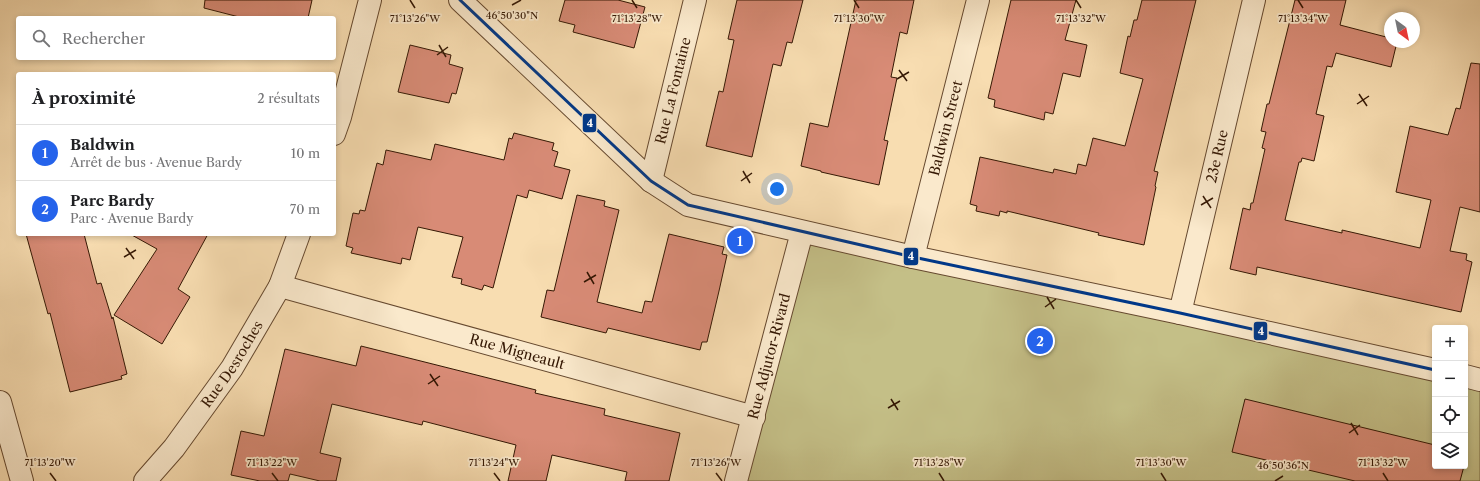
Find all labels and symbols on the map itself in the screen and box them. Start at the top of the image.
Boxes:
text: 46°50'30"N [486,9,538,22]
text: 71°13'26"W [390,12,441,25]
text: 71°13'28"W [612,12,663,25]
text: 71°13'30"W [834,12,885,25]
text: 71°13'32"W [1056,12,1107,25]
text: 71°13'34"W [1278,12,1329,25]
north arrow [1384,12,1420,48]
street label: Rue La Fontaine [651,35,695,146]
street label: Baldwin Street [925,78,966,178]
line badge: 4 [582,113,597,133]
text: 4 [587,116,594,130]
street label: 23e Rue [1202,128,1232,185]
your location [767,179,787,199]
pin: 1 [727,226,753,256]
line badge: 4 [903,247,919,266]
text: 4 [908,249,915,263]
street label: Rue Adjutor-Rivard [744,291,794,421]
street label: Rue Desroches [197,317,267,411]
line badge: 4 [1253,321,1268,341]
text: 4 [1258,324,1265,338]
pin: 2 [1027,326,1053,356]
street label: Rue Migneault [467,330,567,373]
text: 71°13'20"W [25,456,77,469]
text: 71°13'22"W [247,456,298,469]
text: 71°13'24"W [469,456,520,469]
text: 71°13'26"W [691,456,742,469]
text: 71°13'28"W [914,456,965,469]
text: 71°13'30"W [1136,456,1187,469]
text: 71°13'32"W [1358,456,1409,469]
text: 46°50'36"N [1257,459,1309,472]

